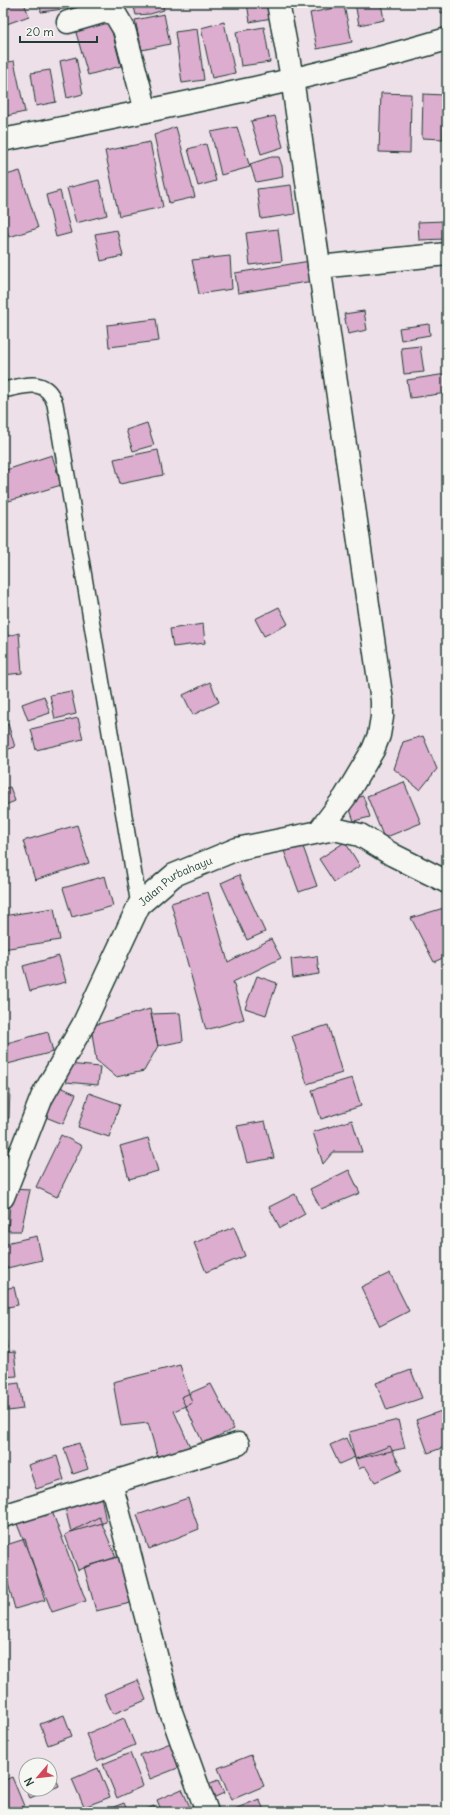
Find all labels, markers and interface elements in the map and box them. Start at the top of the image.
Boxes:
scale bar [20,18,97,44]
text: 20 m [26,24,54,39]
street label: Jalan Purbahayu [136,853,215,909]
north arrow [18,1757,58,1797]
text: N [21,1775,37,1788]

